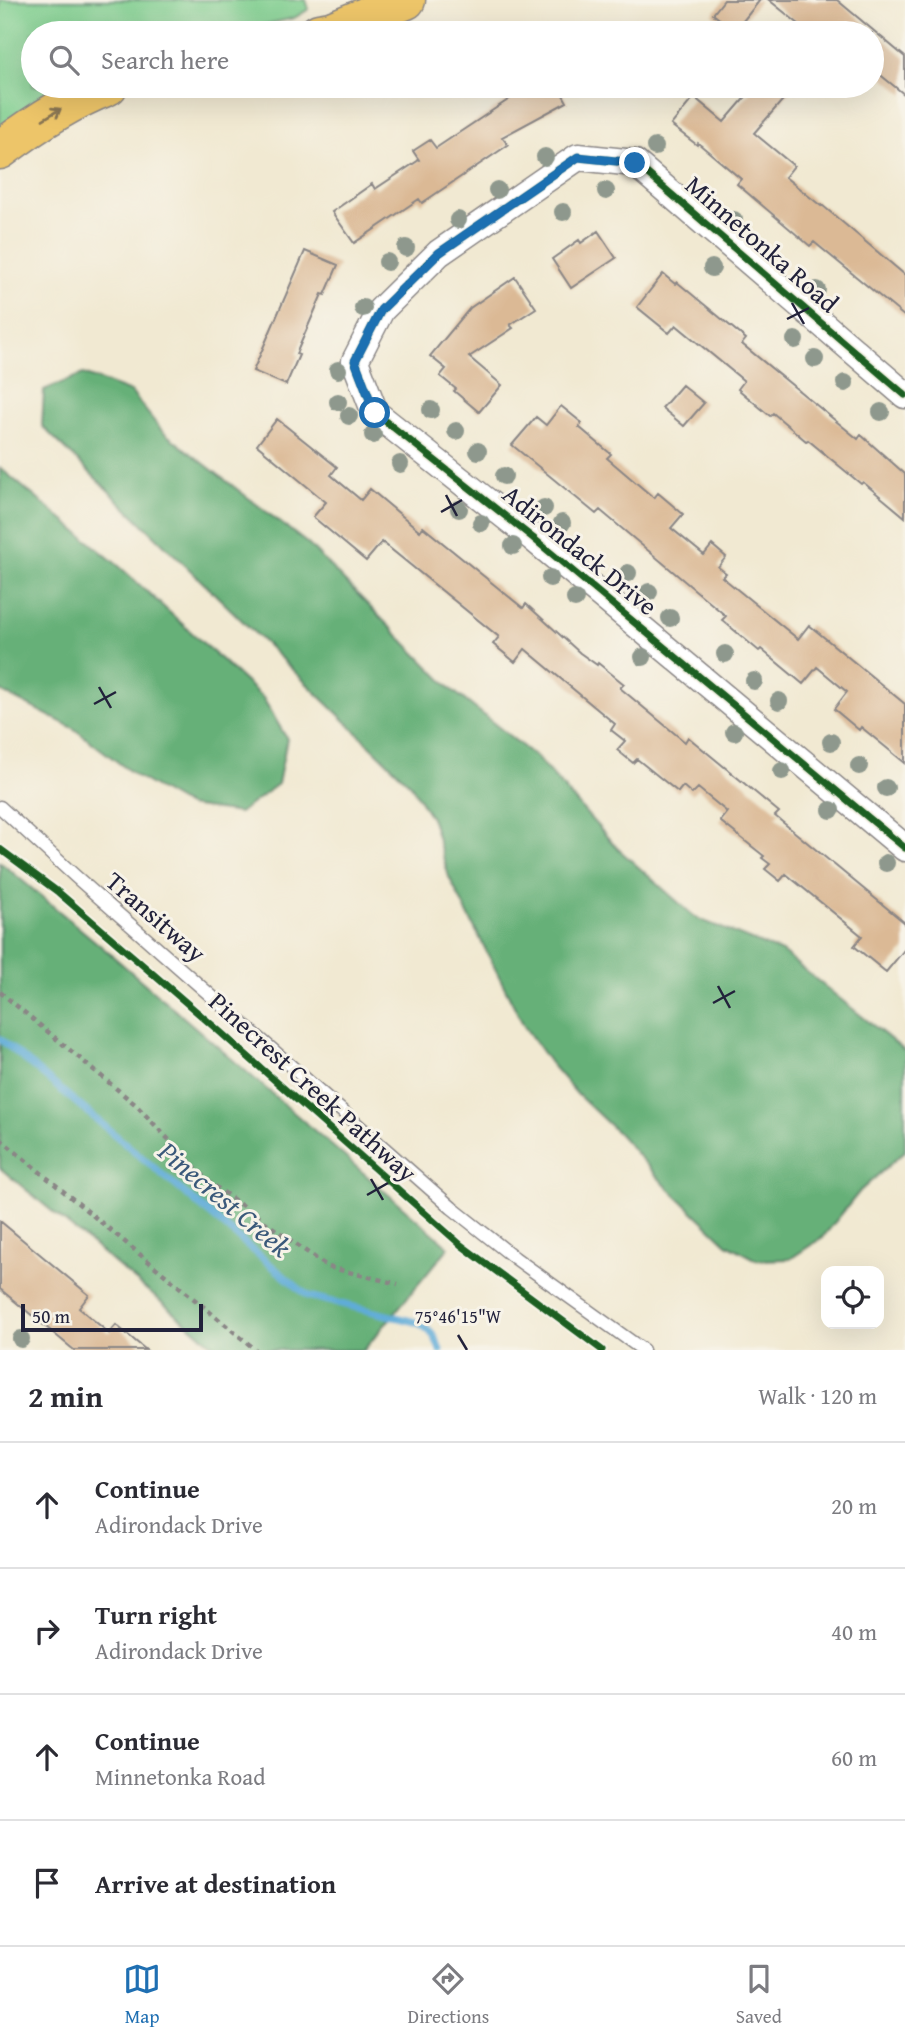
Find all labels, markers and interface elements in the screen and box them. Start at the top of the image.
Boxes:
search box [21,21,884,98]
text: Search here [101,40,229,79]
icon: search [45,41,83,79]
one-way arrow [41,107,61,121]
route end [619,147,650,178]
street label: Minnetonka Road [677,166,848,322]
route start [359,397,390,428]
street label: Adirondack Drive [494,475,666,624]
street label: Transitway [97,862,215,971]
street label: Pinecrest Creek Pathway [201,982,426,1191]
water label: Pinecrest Creek [149,1130,301,1267]
map controls [821,1266,884,1329]
button: locate [821,1266,884,1329]
scale bar [21,1301,203,1333]
text: 50 m [32,1302,70,1330]
text: 75°46'15"W [415,1303,502,1330]
text: 2 min [28,1374,103,1418]
text: Walk · 120 m [758,1379,877,1412]
text: Continue [95,1469,200,1508]
icon: ahead [28,1486,66,1524]
text: 20 m [831,1489,877,1522]
text: Adirondack Drive [95,1508,263,1541]
text: Turn right [95,1595,217,1634]
icon: right [28,1612,66,1650]
text: 40 m [831,1615,877,1648]
text: Adirondack Drive [95,1634,263,1667]
text: Continue [95,1721,200,1760]
icon: ahead [28,1738,66,1776]
text: 60 m [831,1741,877,1774]
text: Minnetonka Road [95,1760,265,1793]
icon: arrive [28,1864,66,1902]
text: Arrive at destination [95,1864,336,1903]
tab: Map [123,1960,161,2030]
tab: Directions [408,1960,489,2030]
tab: Saved [736,1960,782,2030]

